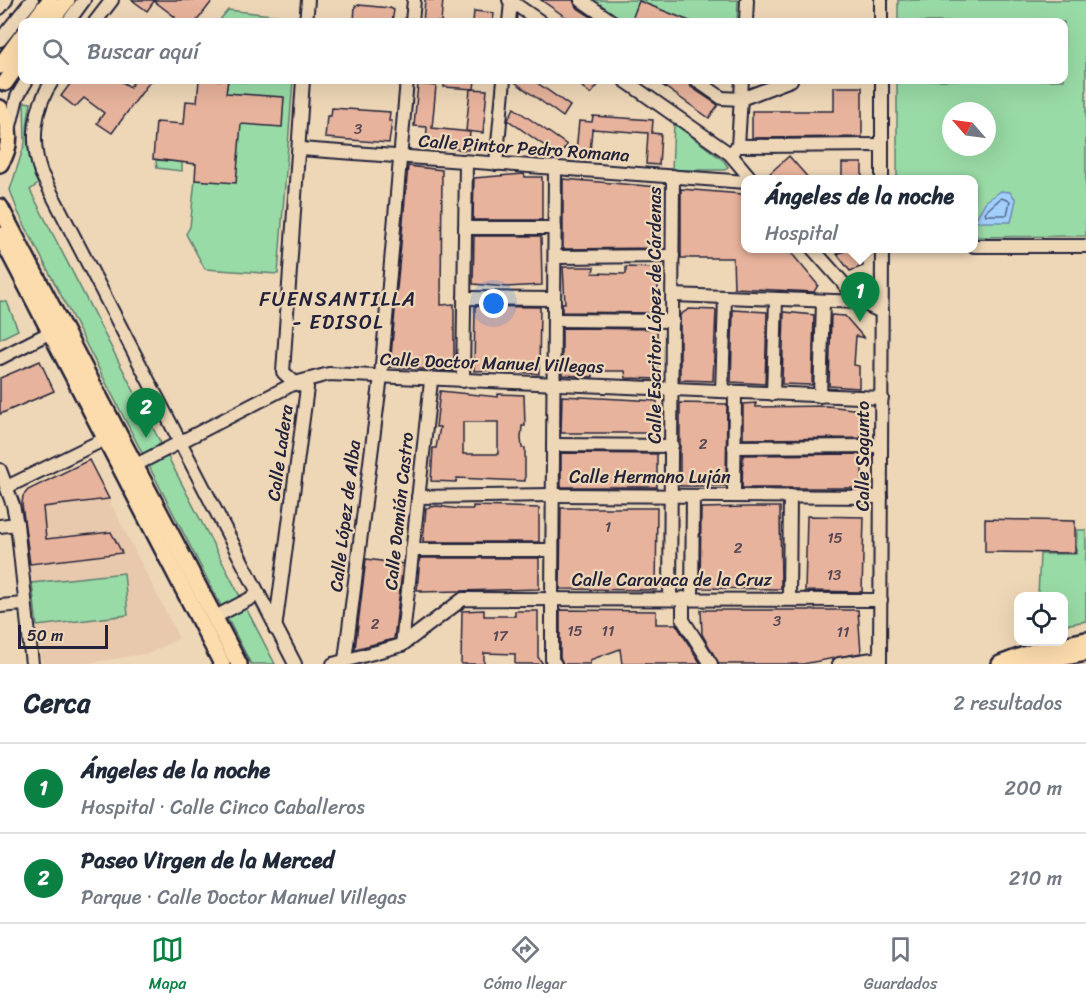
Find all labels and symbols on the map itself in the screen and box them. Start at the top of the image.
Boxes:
north arrow [942,102,996,156]
house number: 3 [354,116,362,142]
street label: Calle Pintor Pedro Romana [418,125,630,171]
street label: Calle Escritor López de Cárdenas [639,186,671,444]
pin: 1 [840,272,880,322]
district label: FUENSANTILLA - EDISOL [259,282,417,340]
your location [479,289,508,318]
street label: Calle Doctor Manuel Villegas [379,343,605,383]
pin: 2 [126,388,166,438]
street label: Calle Sagunto [847,401,879,511]
street label: Calle Ladera [257,402,303,503]
street label: Calle Damián Castro [375,430,423,592]
house number: 2 [699,431,708,457]
street label: Calle López de Alba [320,437,370,594]
street label: Calle Hermano Luján [569,461,731,493]
house number: 1 [605,514,611,540]
house number: 15 [827,525,843,551]
house number: 2 [734,535,743,561]
house number: 13 [827,562,841,588]
street label: Calle Caravaca de la Cruz [572,564,773,596]
house number: 3 [773,608,781,634]
house number: 2 [371,611,380,637]
house number: 15 [567,618,583,644]
house number: 11 [602,618,614,644]
house number: 11 [837,619,849,645]
scale bar [18,622,108,650]
house number: 17 [492,623,509,649]

